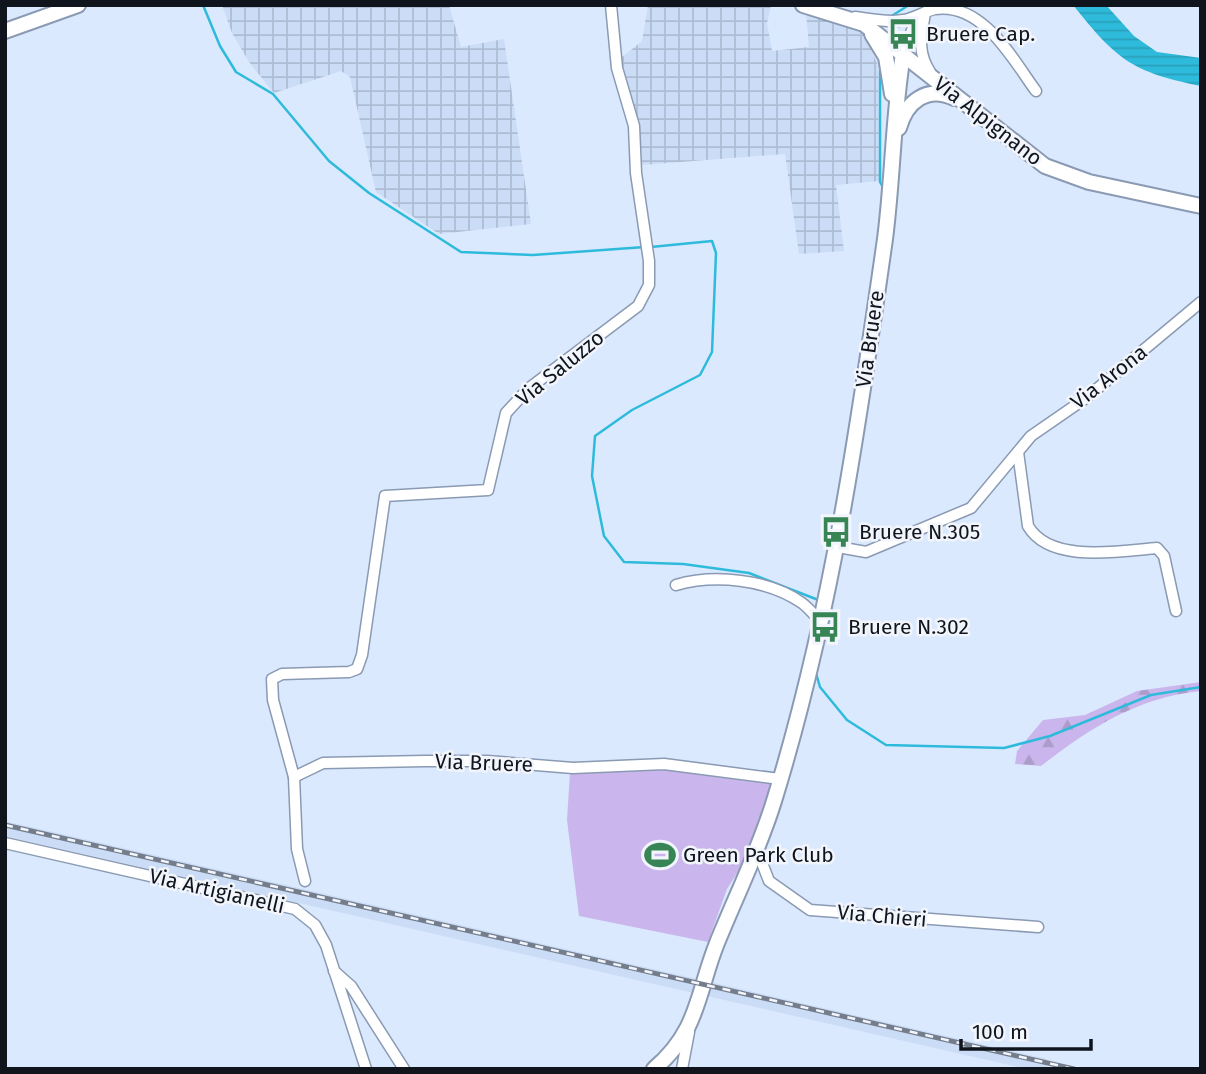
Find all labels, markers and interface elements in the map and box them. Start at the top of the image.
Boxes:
bus stop icon: Bruere Cap. [886,17,920,51]
place label: Bruere Cap. [926,21,1035,47]
street label: Via Alpignano [929,71,1047,171]
street label: Via Bruere [850,289,890,389]
street label: Via Saluzzo [511,325,609,411]
street label: Via Arona [1065,339,1153,415]
bus stop icon: Bruere N.305 [819,515,853,549]
place label: Bruere N.305 [859,519,980,545]
bus stop icon: Bruere N.302 [808,610,842,644]
place label: Bruere N.302 [848,614,969,640]
street label: Via Bruere [435,748,533,778]
sports icon: Green Park Club [643,838,677,872]
place label: Green Park Club [683,842,834,868]
street label: Via Artigianelli [147,863,287,919]
street label: Via Chieri [836,899,928,933]
scale bar [961,1007,1090,1052]
text: 100 m [972,1019,1028,1045]

